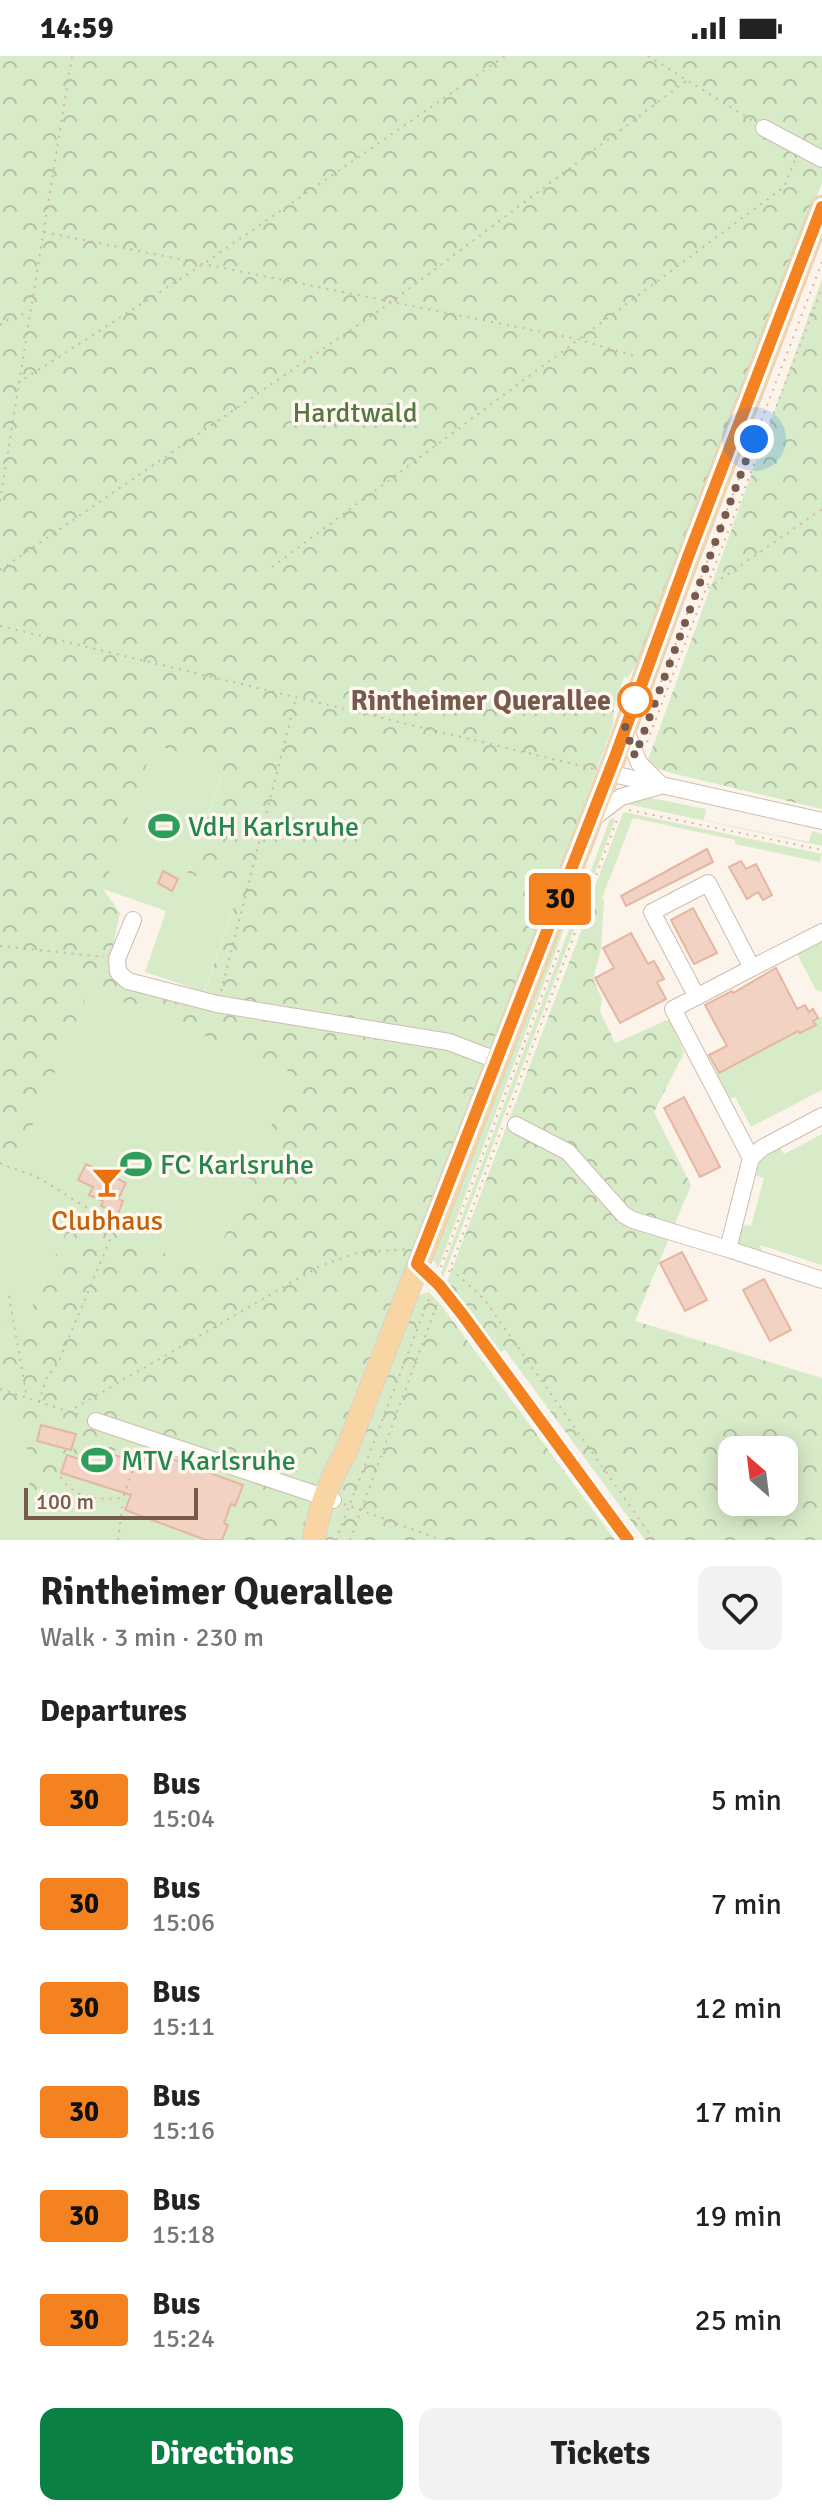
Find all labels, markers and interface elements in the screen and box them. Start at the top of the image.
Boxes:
text: 14:59 [40,10,114,47]
park label: Hardtwald [292,396,418,430]
your location [734,419,774,459]
marker: Rintheimer Querallee [618,683,652,717]
place label: Rintheimer Querallee [350,684,611,718]
sports icon: VdH Karlsruhe [147,809,181,843]
place label: VdH Karlsruhe [188,810,359,844]
line badge: 30 [524,873,596,925]
text: 30 [545,882,575,916]
sports icon: FC Karlsruhe [119,1147,153,1181]
place label: FC Karlsruhe [160,1148,314,1182]
bar icon: Clubhaus [90,1165,124,1199]
place label: Clubhaus [51,1204,163,1238]
north arrow [718,1436,798,1516]
map controls [718,1436,798,1516]
sports icon: MTV Karlsruhe [80,1443,114,1477]
place label: MTV Karlsruhe [121,1444,296,1478]
scale bar [24,1484,198,1520]
text: 100 m [36,1488,94,1515]
button: heart [698,1566,782,1650]
text: Rintheimer Querallee [40,1568,394,1615]
text: Walk · 3 min · 230 m [40,1622,264,1654]
text: Departures [40,1693,187,1730]
text: Bus [152,1766,200,1803]
text: 5 min [711,1782,782,1819]
text: 30 [69,1783,99,1817]
text: 15:04 [152,1803,215,1835]
text: Bus [152,1870,200,1907]
text: 7 min [711,1886,782,1923]
text: 30 [69,1887,99,1921]
text: 15:06 [152,1907,215,1939]
text: Bus [152,1974,200,2011]
text: 12 min [695,1990,782,2027]
text: 30 [69,1991,99,2025]
text: 15:11 [152,2011,215,2043]
text: Bus [152,2078,200,2115]
text: 17 min [695,2094,782,2131]
text: 30 [69,2095,99,2129]
text: 15:16 [152,2115,215,2147]
text: Bus [152,2182,200,2219]
text: 19 min [695,2198,782,2235]
text: 30 [69,2199,99,2233]
text: 15:18 [152,2219,215,2251]
text: Bus [152,2286,200,2323]
text: 25 min [695,2302,782,2339]
text: 30 [69,2303,99,2337]
text: 15:24 [152,2323,215,2355]
button: Directions [40,2408,403,2500]
button: Tickets [419,2408,782,2500]

